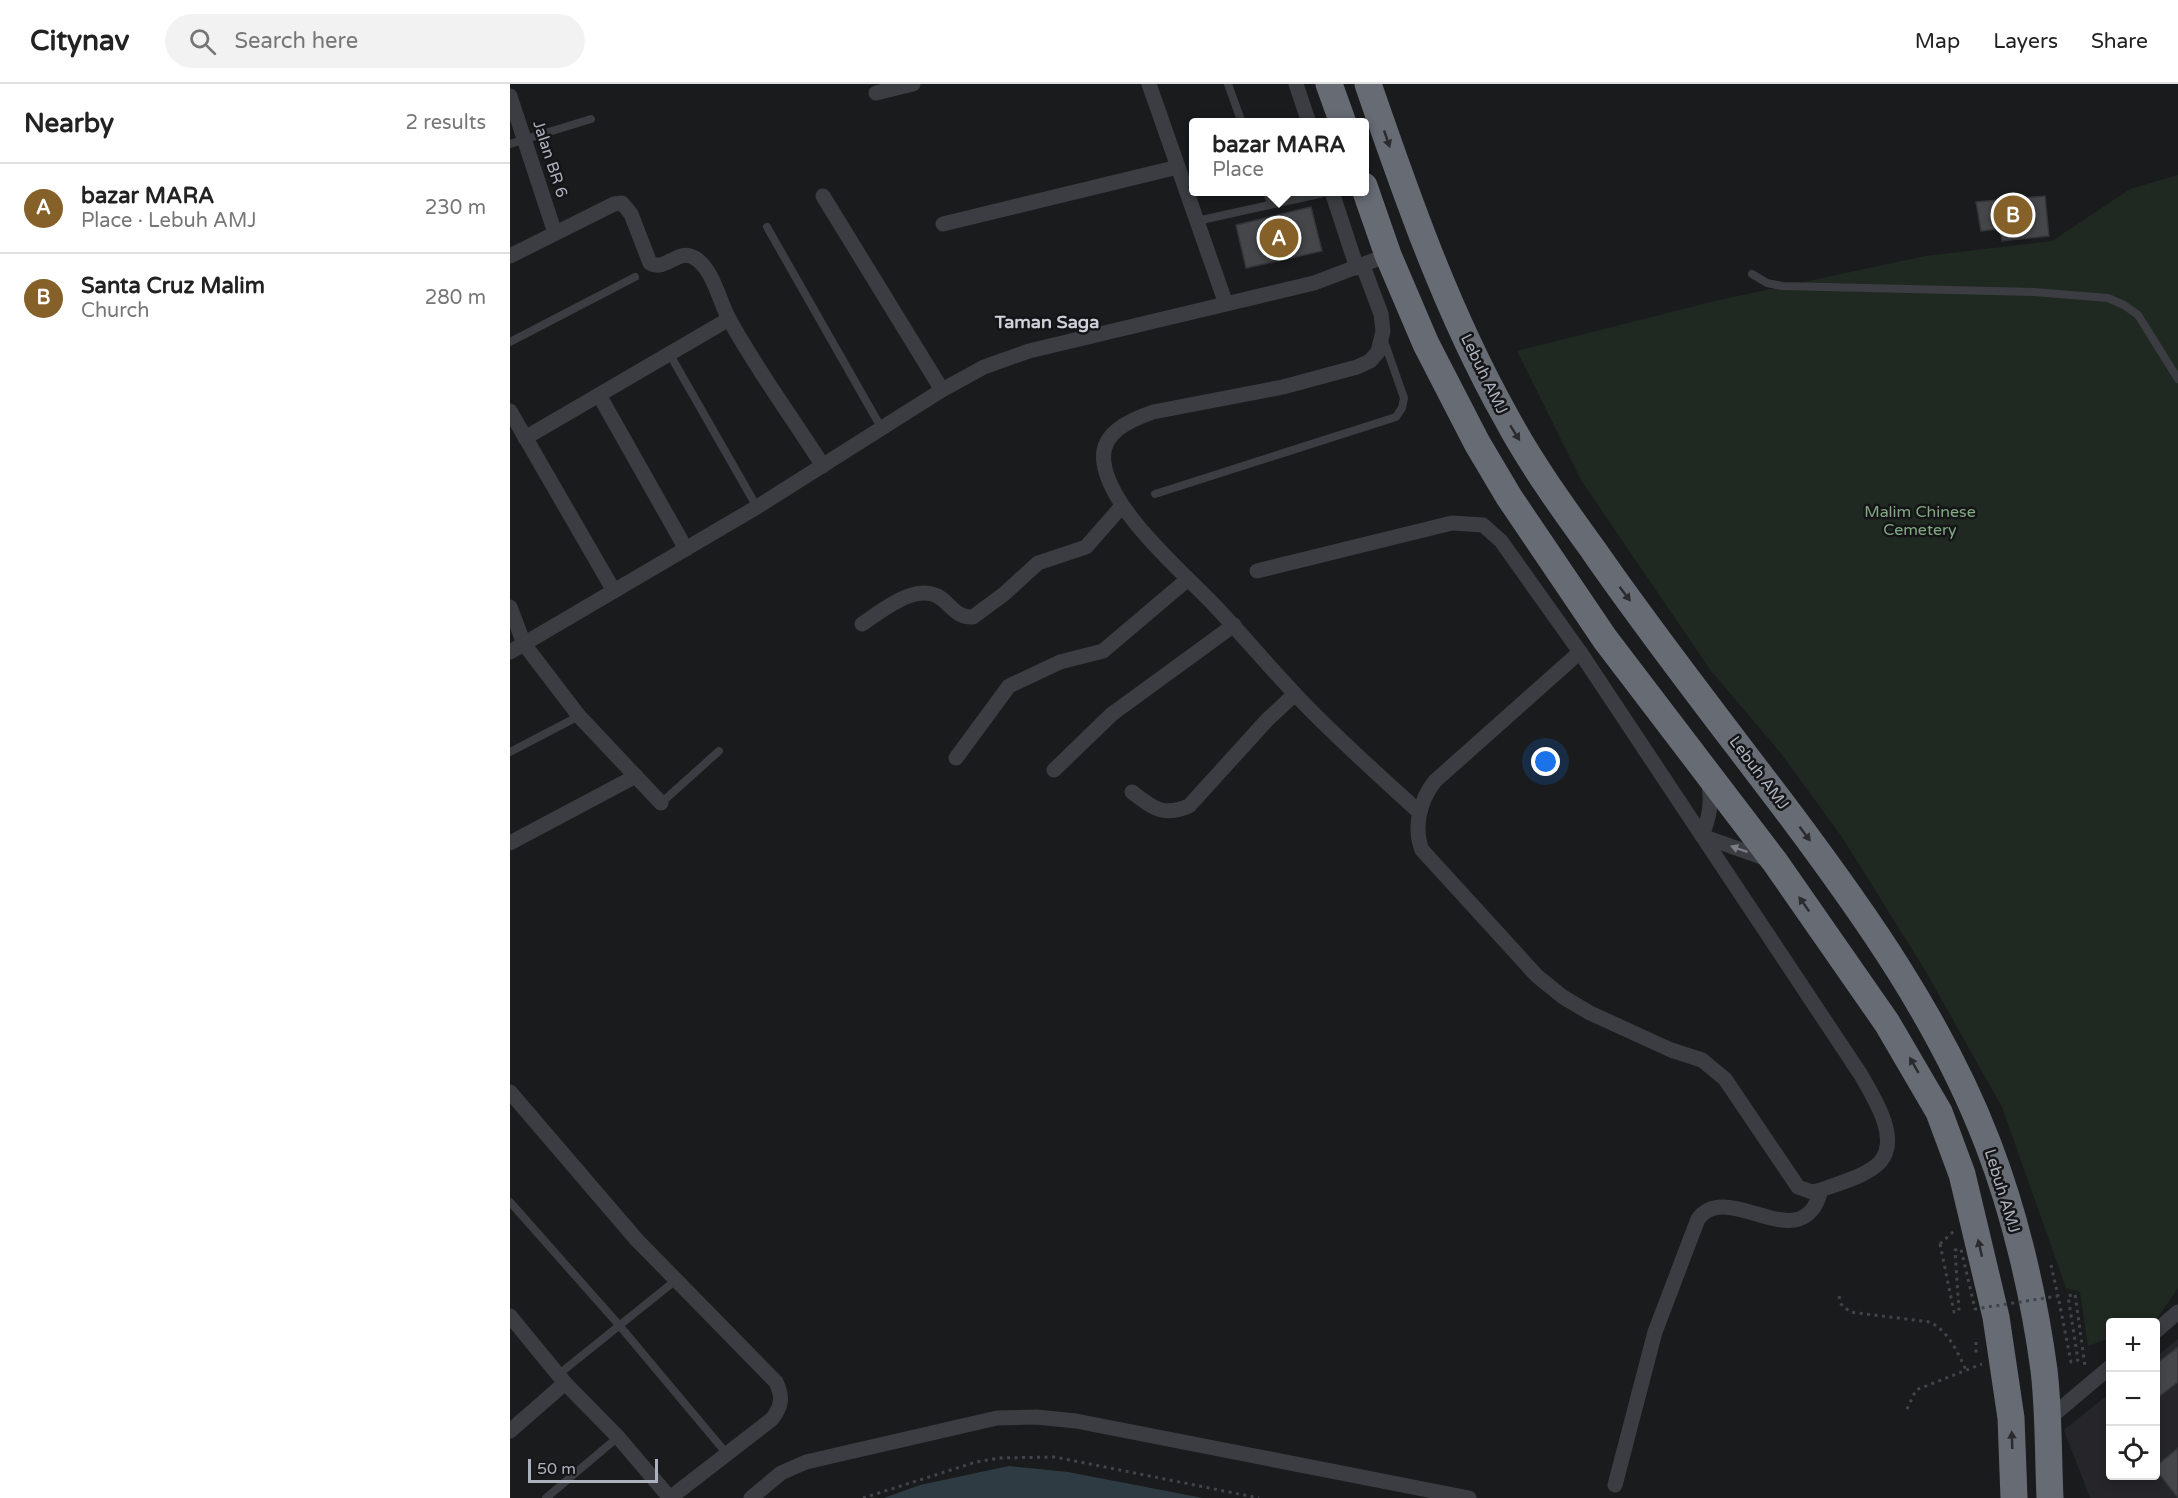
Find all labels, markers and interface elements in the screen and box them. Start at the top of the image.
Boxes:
search box [165,14,585,68]
text: Citynav [30,24,129,58]
icon: search [186,25,219,58]
text: Search here [234,28,358,54]
text: Map [1915,29,1960,54]
text: Layers [1993,29,2058,54]
text: Share [2091,29,2148,54]
text: Nearby [24,108,114,139]
text: 2 results [406,111,486,135]
street label: Jalan BR 6 [528,118,572,200]
popup [1189,118,1369,196]
one-way arrow [1382,130,1392,148]
text: bazar MARA [1212,132,1346,158]
text: Place [1212,158,1264,182]
text: bazar MARA [81,183,214,209]
pin: B [1994,192,2032,238]
text: A [36,196,51,220]
text: 230 m [425,196,486,220]
text: Place · Lebuh AMJ [81,209,257,233]
pin: A [1260,216,1298,260]
text: Santa Cruz Malim [81,273,265,299]
text: B [37,286,50,310]
text: 280 m [425,286,486,310]
text: Church [81,299,149,323]
district label: Taman Saga [994,311,1099,333]
street label: Lebuh AMJ [1456,331,1512,417]
one-way arrow [1510,425,1521,441]
park label: Malim Chinese Cemetery [1864,502,1976,540]
one-way arrow [1618,587,1630,602]
street label: Lebuh AMJ [1725,732,1793,814]
your location [1531,747,1560,776]
one-way arrow [1799,826,1811,842]
one-way arrow [1729,844,1747,854]
one-way arrow [1798,896,1810,912]
one-way arrow [1908,1057,1919,1073]
street label: Lebuh AMJ [1980,1147,2024,1235]
one-way arrow [1975,1238,1984,1257]
map controls [2106,1318,2160,1480]
button: + [2106,1318,2160,1372]
button: − [2106,1372,2160,1426]
button: locate [2106,1426,2160,1480]
one-way arrow [2007,1430,2016,1449]
scale bar [528,1456,658,1484]
text: 50 m [537,1459,576,1479]

